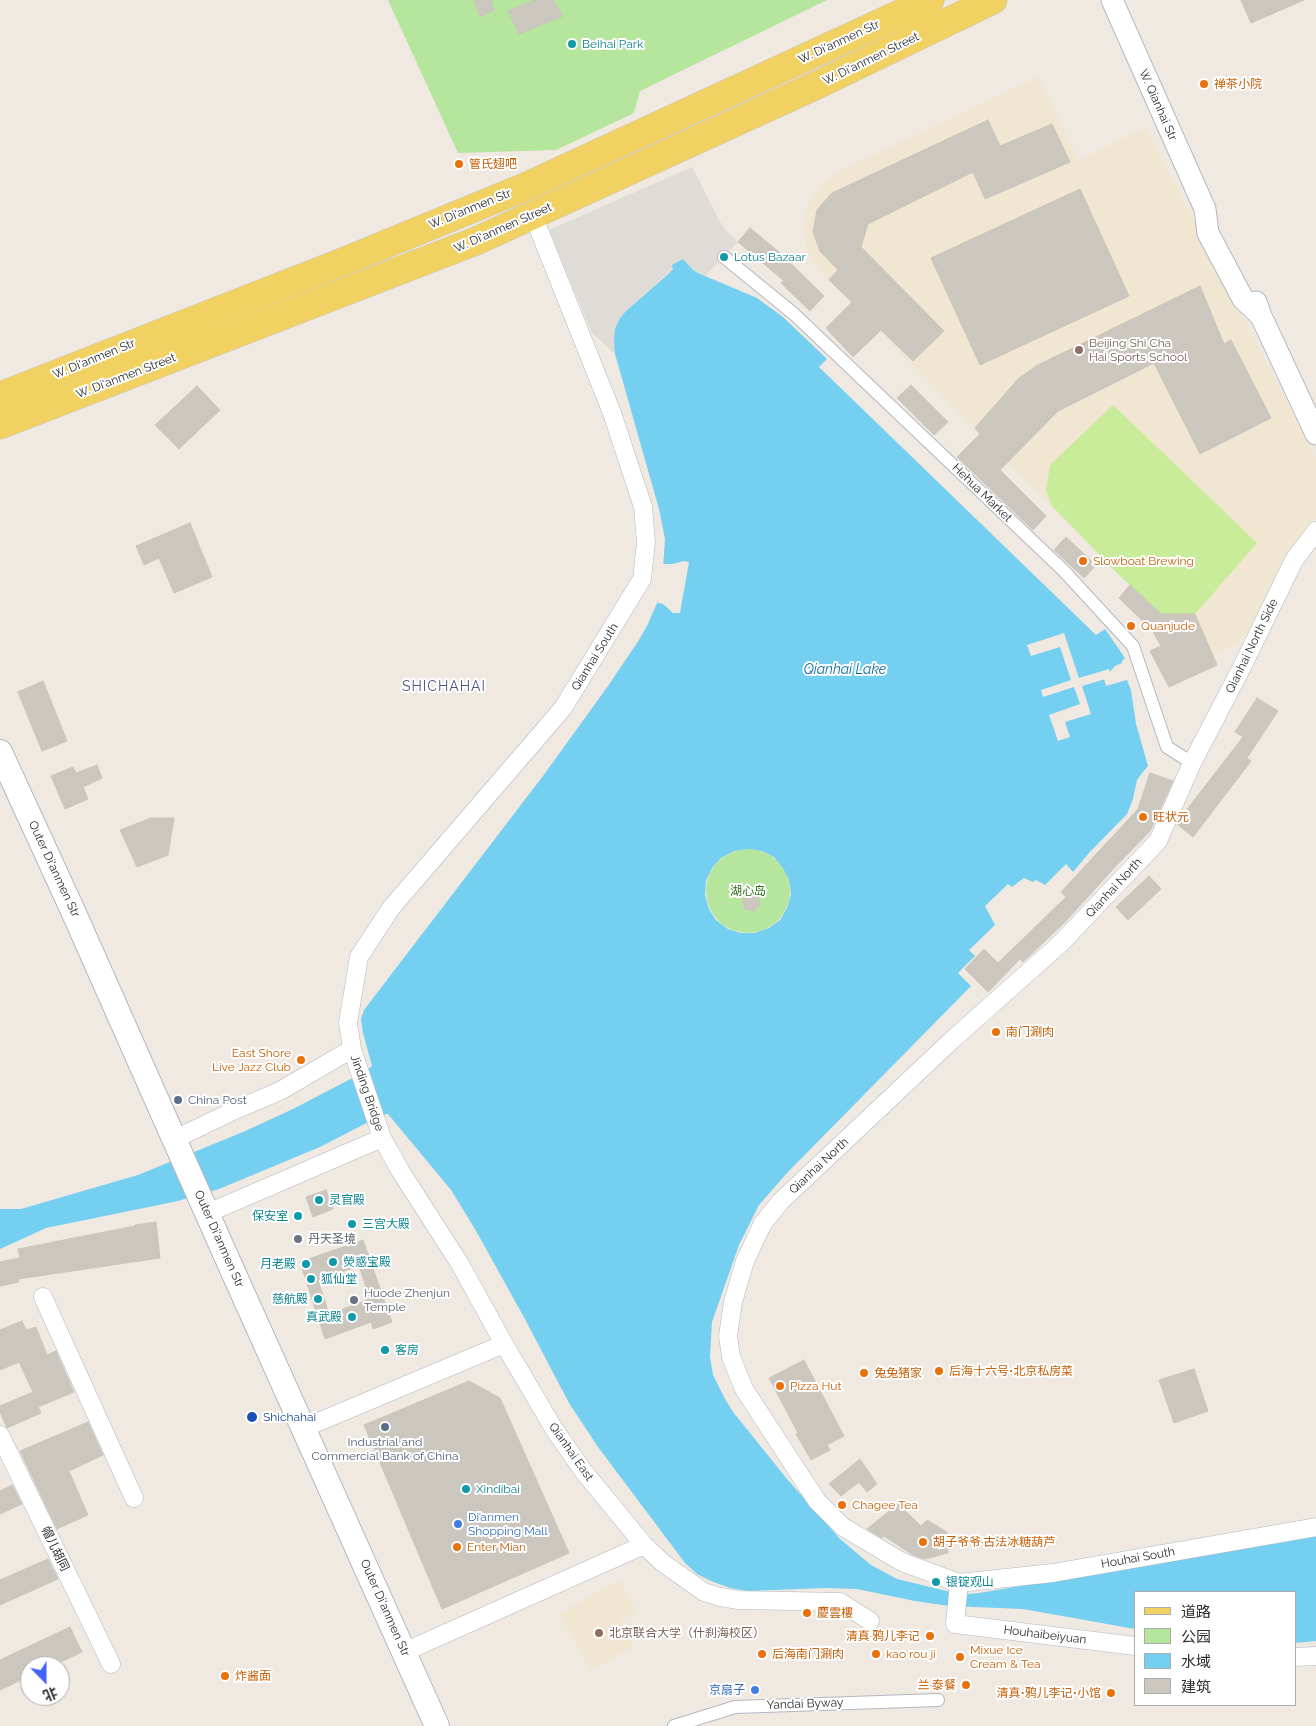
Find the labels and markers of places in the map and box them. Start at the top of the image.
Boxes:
place label: Beihai Park [582,37,643,51]
marker: Beihai Park [566,38,578,50]
place label: 禅茶小院 [1214,77,1262,91]
marker: 禅茶小院 [1198,78,1210,90]
place label: 管氏翅吧 [469,157,517,171]
marker: 管氏翅吧 [453,158,465,170]
place label: Lotus Bazaar [734,250,806,264]
marker: Lotus Bazaar [718,251,730,263]
place label: Beijing Shi Cha Hai Sports School [1089,336,1187,364]
marker: Beijing Shi Cha Hai Sports School [1073,344,1085,356]
place label: Slowboat Brewing [1093,554,1194,568]
marker: Slowboat Brewing [1077,555,1089,567]
place label: Quanjude [1141,619,1195,633]
marker: Quanjude [1125,620,1137,632]
place label: 旺状元 [1153,810,1189,824]
marker: 旺状元 [1137,811,1149,823]
place label: 南门涮肉 [1006,1025,1054,1039]
marker: 南门涮肉 [990,1026,1002,1038]
place label: East Shore Live Jazz Club [212,1046,291,1074]
marker: East Shore Live Jazz Club [295,1054,307,1066]
place label: China Post [188,1093,247,1107]
marker: China Post [172,1094,184,1106]
place label: 灵官殿 [329,1193,365,1207]
marker: 灵官殿 [313,1194,325,1206]
place label: 保安室 [252,1209,288,1223]
marker: 保安室 [292,1210,304,1222]
place label: 三宫大殿 [362,1217,410,1231]
marker: 三宫大殿 [346,1218,358,1230]
place label: 丹天圣境 [308,1232,356,1246]
marker: 丹天圣境 [292,1233,304,1245]
place label: 熒惑宝殿 [343,1255,391,1269]
marker: 熒惑宝殿 [327,1256,339,1268]
place label: 月老殿 [260,1257,296,1271]
marker: 月老殿 [300,1258,312,1270]
place label: 狐仙堂 [321,1272,357,1286]
marker: 狐仙堂 [305,1273,317,1285]
place label: Huode Zhenjun Temple [364,1286,450,1314]
place label: 慈航殿 [272,1292,308,1306]
marker: 慈航殿 [312,1293,324,1305]
marker: Huode Zhenjun Temple [348,1294,360,1306]
place label: 真武殿 [306,1310,342,1324]
marker: 真武殿 [346,1311,358,1323]
place label: 客房 [395,1343,419,1357]
marker: 客房 [379,1344,391,1356]
place label: 后海十六号•北京私房菜 [949,1364,1073,1378]
marker: 后海十六号•北京私房菜 [933,1365,945,1377]
place label: 兔兔猪家 [874,1366,922,1380]
marker: 兔兔猪家 [858,1367,870,1379]
place label: Pizza Hut [790,1379,841,1393]
marker: Pizza Hut [774,1380,786,1392]
marker: Shichahai [245,1410,259,1424]
place label: Shichahai [263,1410,316,1424]
marker: Industrial and Commercial Bank of China [379,1421,391,1433]
place label: Industrial and Commercial Bank of China [312,1435,458,1463]
place label: Xindibai [476,1482,520,1496]
marker: Xindibai [460,1483,472,1495]
place label: Chagee Tea [852,1498,918,1512]
marker: Chagee Tea [836,1499,848,1511]
place label: Di’anmen Shopping Mall [468,1510,548,1538]
marker: Di’anmen Shopping Mall [452,1518,464,1530]
place label: 胡子爷爷·古法冰糖葫芦 [933,1535,1055,1549]
marker: 胡子爷爷·古法冰糖葫芦 [917,1536,929,1548]
place label: Enter Mian [467,1540,526,1554]
marker: Enter Mian [451,1541,463,1553]
place label: 银锭观山 [946,1575,994,1589]
marker: 银锭观山 [930,1576,942,1588]
place label: 慶雲樓 [817,1606,853,1620]
marker: 慶雲樓 [801,1607,813,1619]
place label: 北京联合大学（什刹海校区） [609,1626,765,1640]
marker: 北京联合大学（什刹海校区） [593,1627,605,1639]
place label: 清真·鸦儿李记 [846,1629,920,1643]
marker: 清真·鸦儿李记 [924,1630,936,1642]
place label: Mixue Ice Cream & Tea [970,1643,1041,1671]
place label: 后海南门涮肉 [772,1647,844,1661]
place label: kao rou ji [886,1647,936,1661]
marker: 后海南门涮肉 [756,1648,768,1660]
marker: kao rou ji [870,1648,882,1660]
marker: Mixue Ice Cream & Tea [954,1651,966,1663]
place label: 炸酱面 [235,1669,271,1683]
marker: 炸酱面 [219,1670,231,1682]
place label: 兰·泰餐 [918,1678,956,1692]
marker: 兰·泰餐 [960,1679,972,1691]
place label: 京扇子 [709,1683,745,1697]
marker: 京扇子 [749,1684,761,1696]
place label: 清真•鸦儿李记•小馆 [997,1686,1101,1700]
marker: 清真•鸦儿李记•小馆 [1105,1687,1117,1699]

